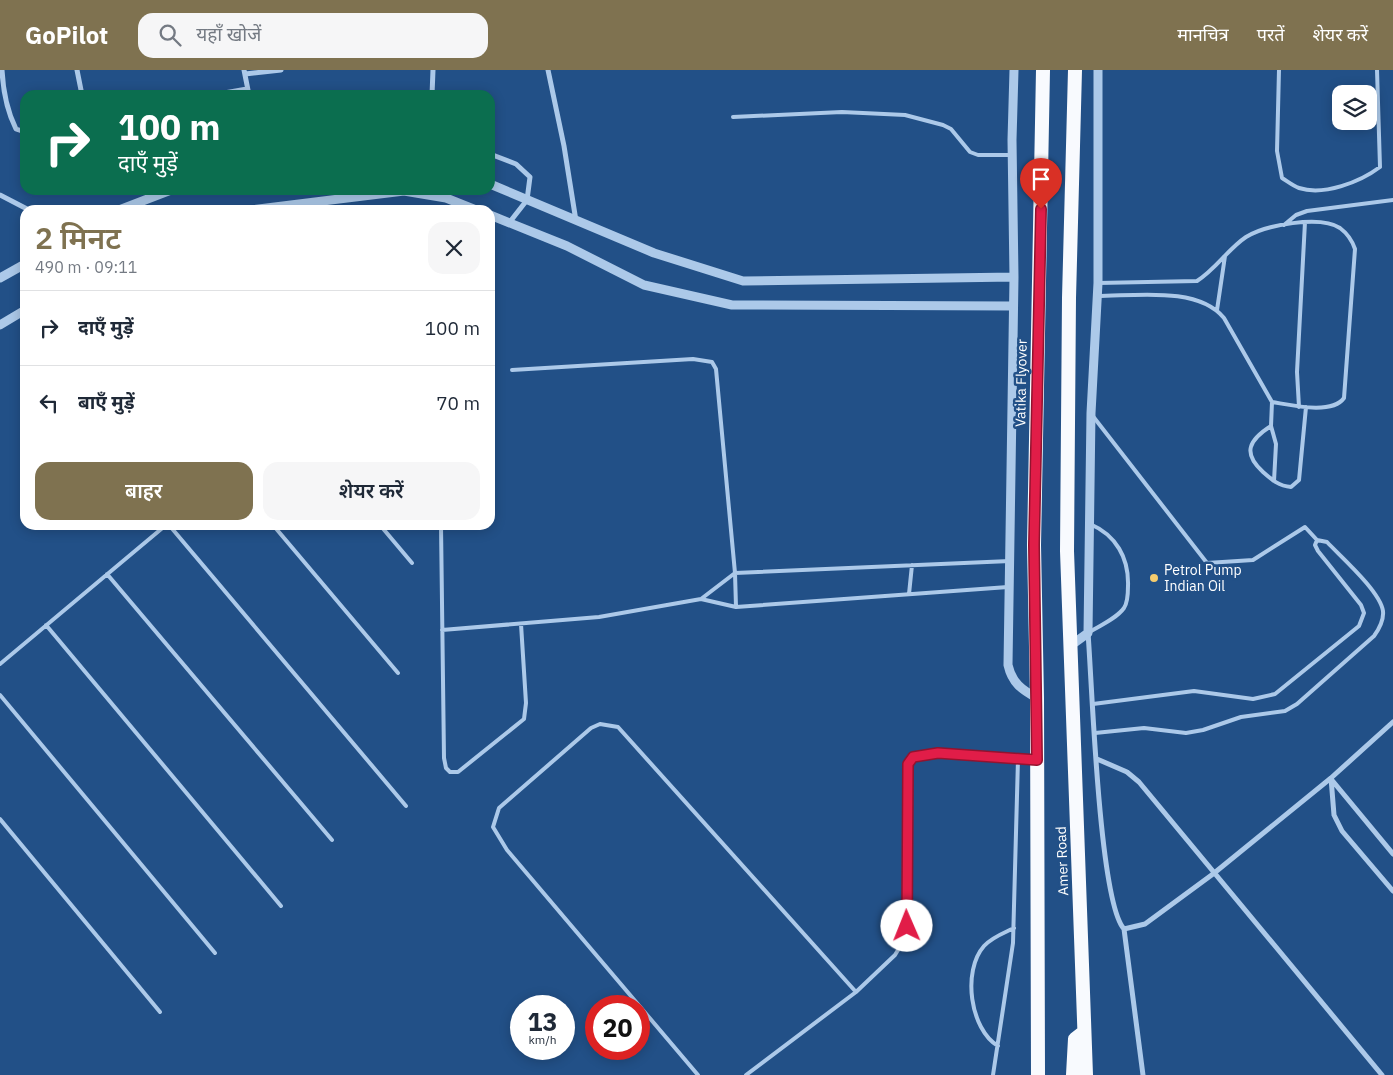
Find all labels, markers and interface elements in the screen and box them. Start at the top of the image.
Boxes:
search box [138,13,488,58]
text: GoPilot [25,19,108,51]
icon: search [156,21,184,49]
text: यहाँ खोजें [196,22,261,46]
text: मानचित्र [1177,23,1229,46]
text: परतें [1257,23,1285,46]
text: शेयर करें [1313,23,1368,46]
map controls [1332,85,1377,130]
button: layers [1332,85,1377,130]
text: 100 m [118,104,221,150]
icon: right [35,110,100,175]
text: दाएँ मुड़ें [118,148,178,177]
pin [1020,158,1062,209]
icon: arrive [1027,165,1055,193]
text: 2 मिनट [35,218,121,257]
button: close [428,222,480,274]
text: 490 m · 09:11 [35,257,137,277]
icon: right [35,314,63,342]
text: दाएँ मुड़ें [78,315,134,339]
text: 100 m [425,316,480,340]
street label: Vatika Flyover [1011,339,1031,427]
icon: left [35,389,63,417]
text: बाएँ मुड़ें [78,390,135,414]
text: 70 m [436,391,480,415]
button: बाहर [35,462,253,520]
button: शेयर करें [263,462,480,520]
place label: Petrol Pump Indian Oil [1164,561,1242,595]
marker: Petrol Pump Indian Oil [1148,572,1160,584]
street label: Amer Road [1052,826,1072,896]
position arrow [880,899,932,951]
speed limit sign: 20 [585,995,650,1060]
text: 13 [527,1005,558,1038]
text: km/h [528,1032,557,1047]

